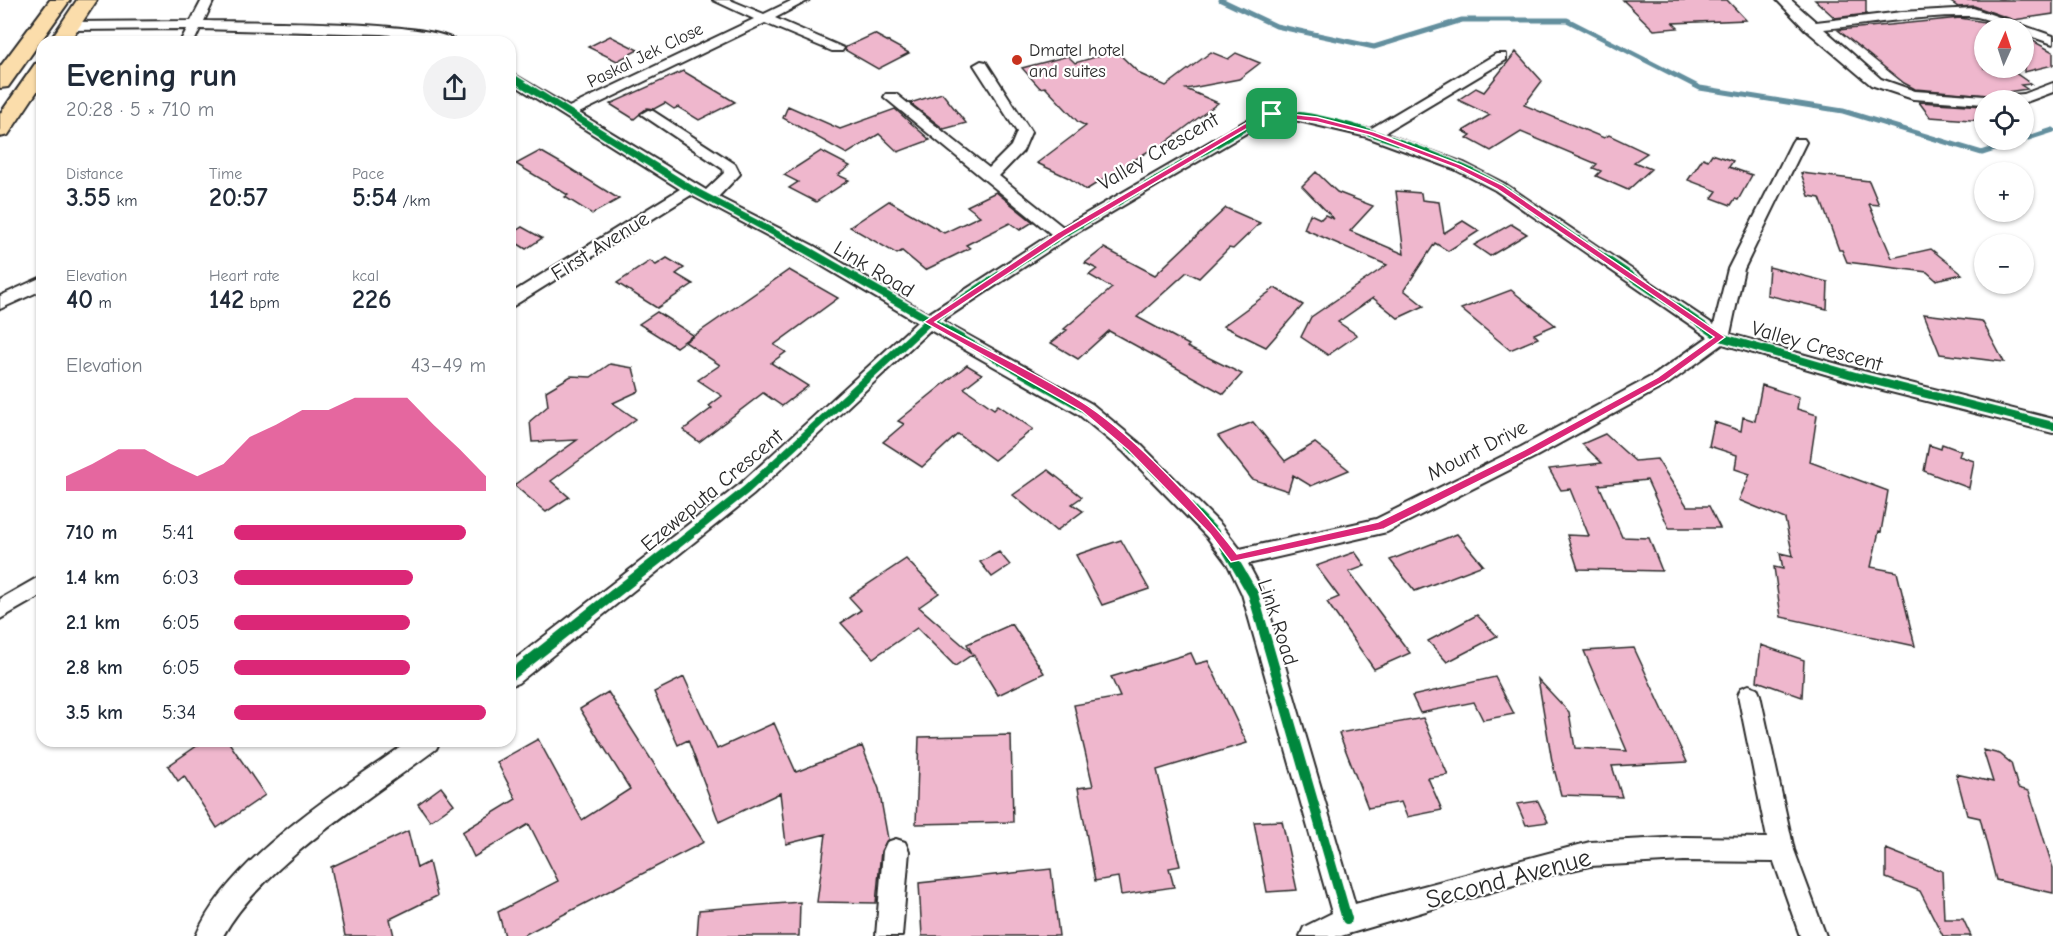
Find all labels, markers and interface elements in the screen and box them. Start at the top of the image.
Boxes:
street label: Paskal Jek Close [584,18,707,93]
north arrow [1974,18,2034,78]
map controls [1974,18,2034,294]
place label: Dmatel hotel and suites [1029,40,1125,82]
marker: Dmatel hotel and suites [1010,53,1024,67]
text: Evening run [66,56,237,94]
button: share [423,56,486,119]
pin [1246,88,1297,139]
button: locate [1974,90,2034,150]
icon: arrive [1255,97,1288,130]
text: 20:28 · 5 × 710 m [66,98,214,121]
street label: Valley Crescent [1093,106,1223,195]
button: + [1974,162,2034,222]
text: Distance [66,165,123,183]
text: Time [209,165,242,183]
text: Pace [352,165,384,183]
text: 3.55 [66,183,111,213]
text: 20:57 [209,183,268,213]
text: 5:54 [352,183,397,213]
text: km [111,192,137,210]
text: /km [397,192,431,210]
street label: First Avenue [547,206,653,286]
button: − [1974,234,2034,294]
street label: Link Road [830,236,918,302]
text: Elevation [66,267,127,285]
text: Heart rate [209,267,280,285]
text: kcal [352,267,379,285]
text: 40 [66,285,93,315]
text: 142 [209,285,244,315]
text: 226 [352,285,392,315]
text: m [93,294,112,312]
text: bpm [244,294,280,312]
street label: Valley Crescent [1749,316,1886,376]
text: Elevation [66,354,143,377]
text: 43–49 m [411,354,486,377]
street label: Mount Drive [1423,415,1531,485]
street label: Ezeweputa Crescent [636,423,789,556]
text: 710 m [66,521,117,544]
text: 5:41 [162,521,194,544]
text: 1.4 km [66,566,120,589]
text: 6:03 [162,566,199,589]
street label: Link Road [1253,576,1303,668]
text: 2.1 km [66,611,120,634]
text: 6:05 [162,611,199,634]
text: 2.8 km [66,656,123,679]
text: 6:05 [162,656,199,679]
text: 3.5 km [66,701,123,724]
text: 5:34 [162,701,196,724]
street label: Second Avenue [1422,843,1594,915]

